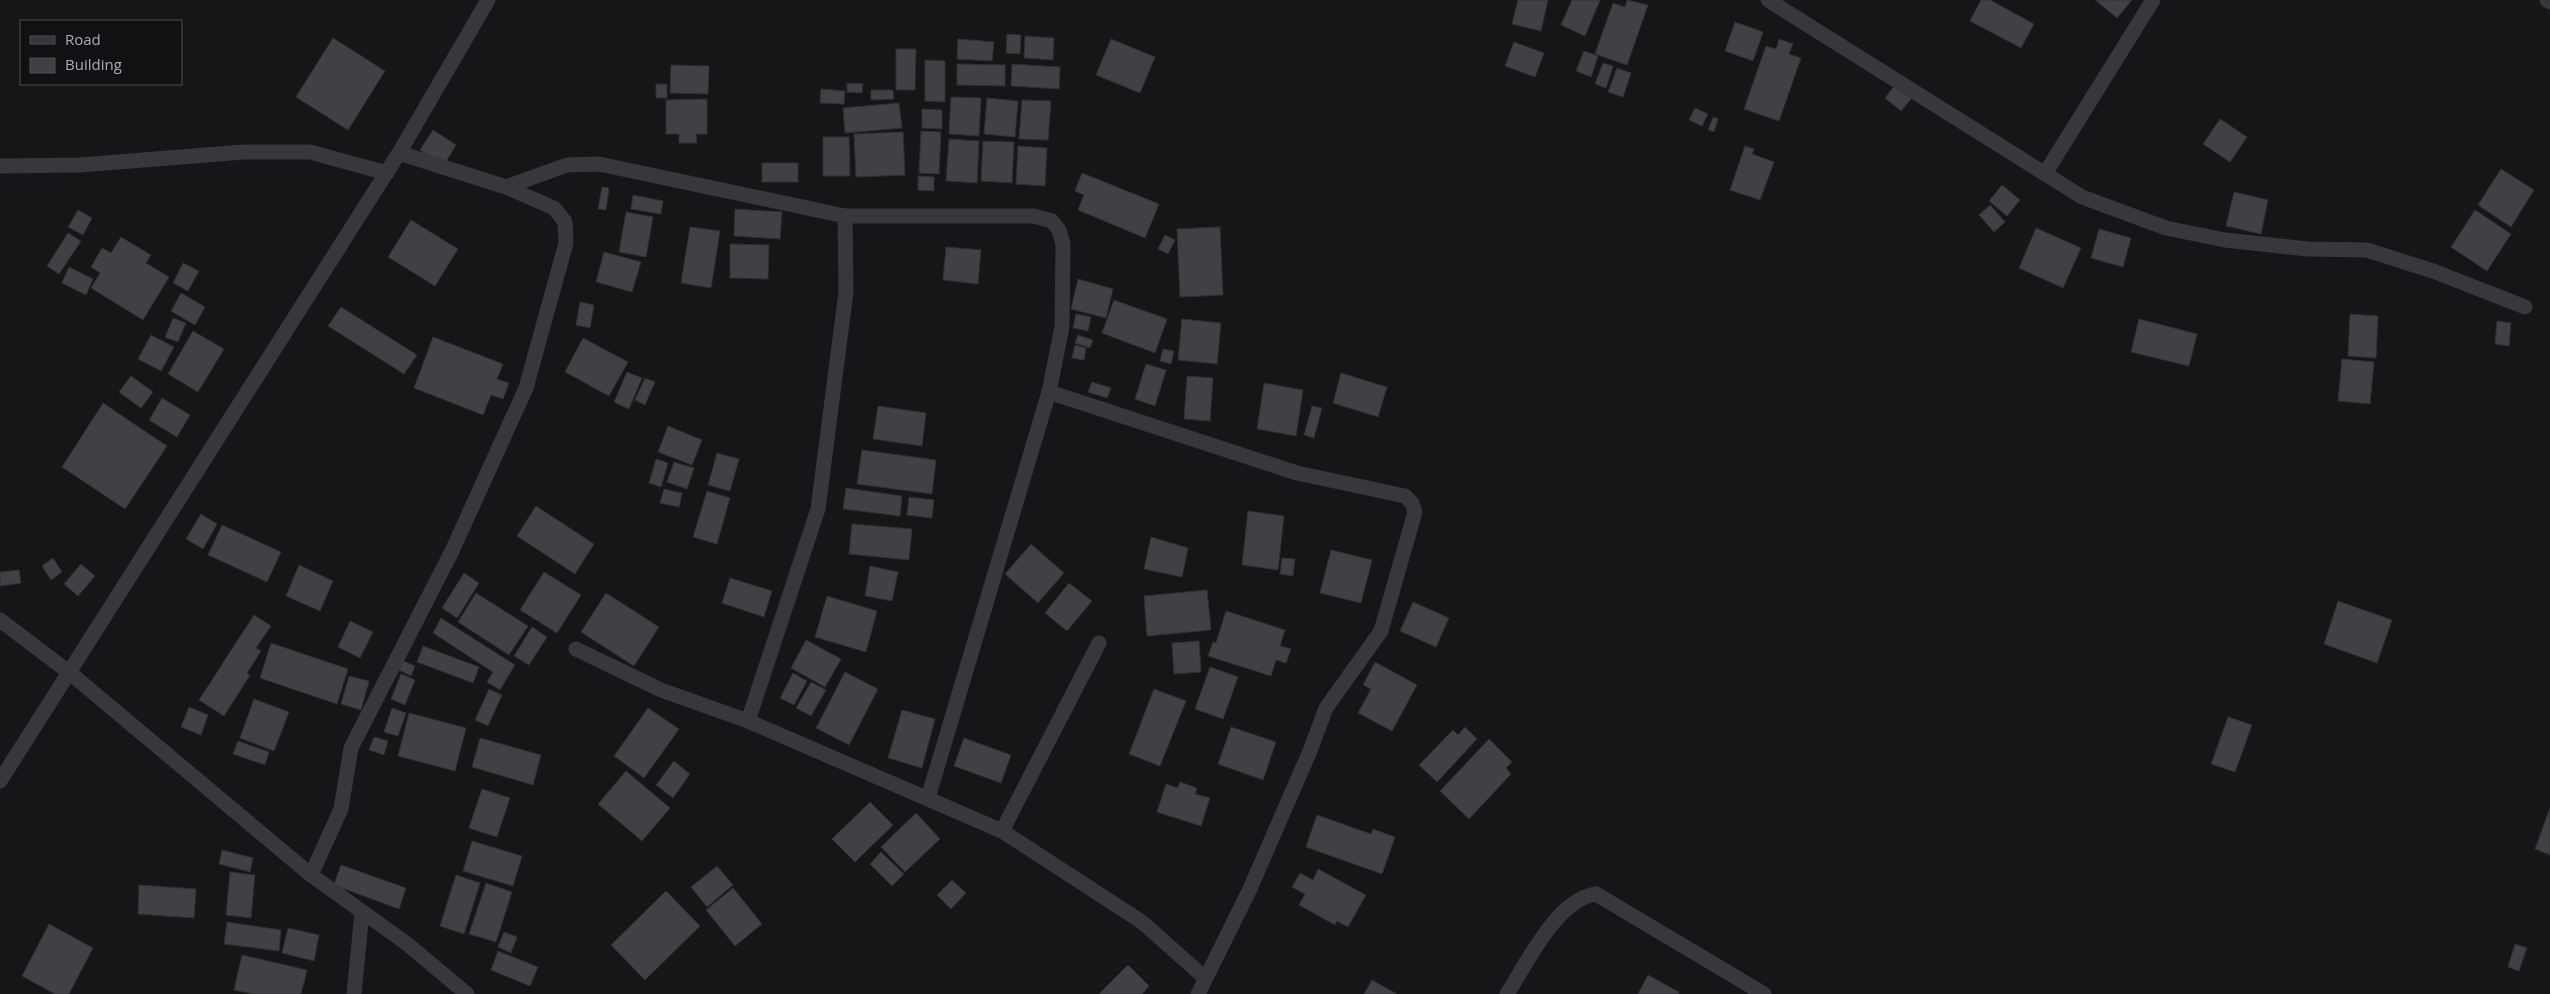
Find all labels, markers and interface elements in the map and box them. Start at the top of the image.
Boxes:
legend [20,20,182,85]
text: Road [65,29,101,49]
text: Building [65,54,122,74]

